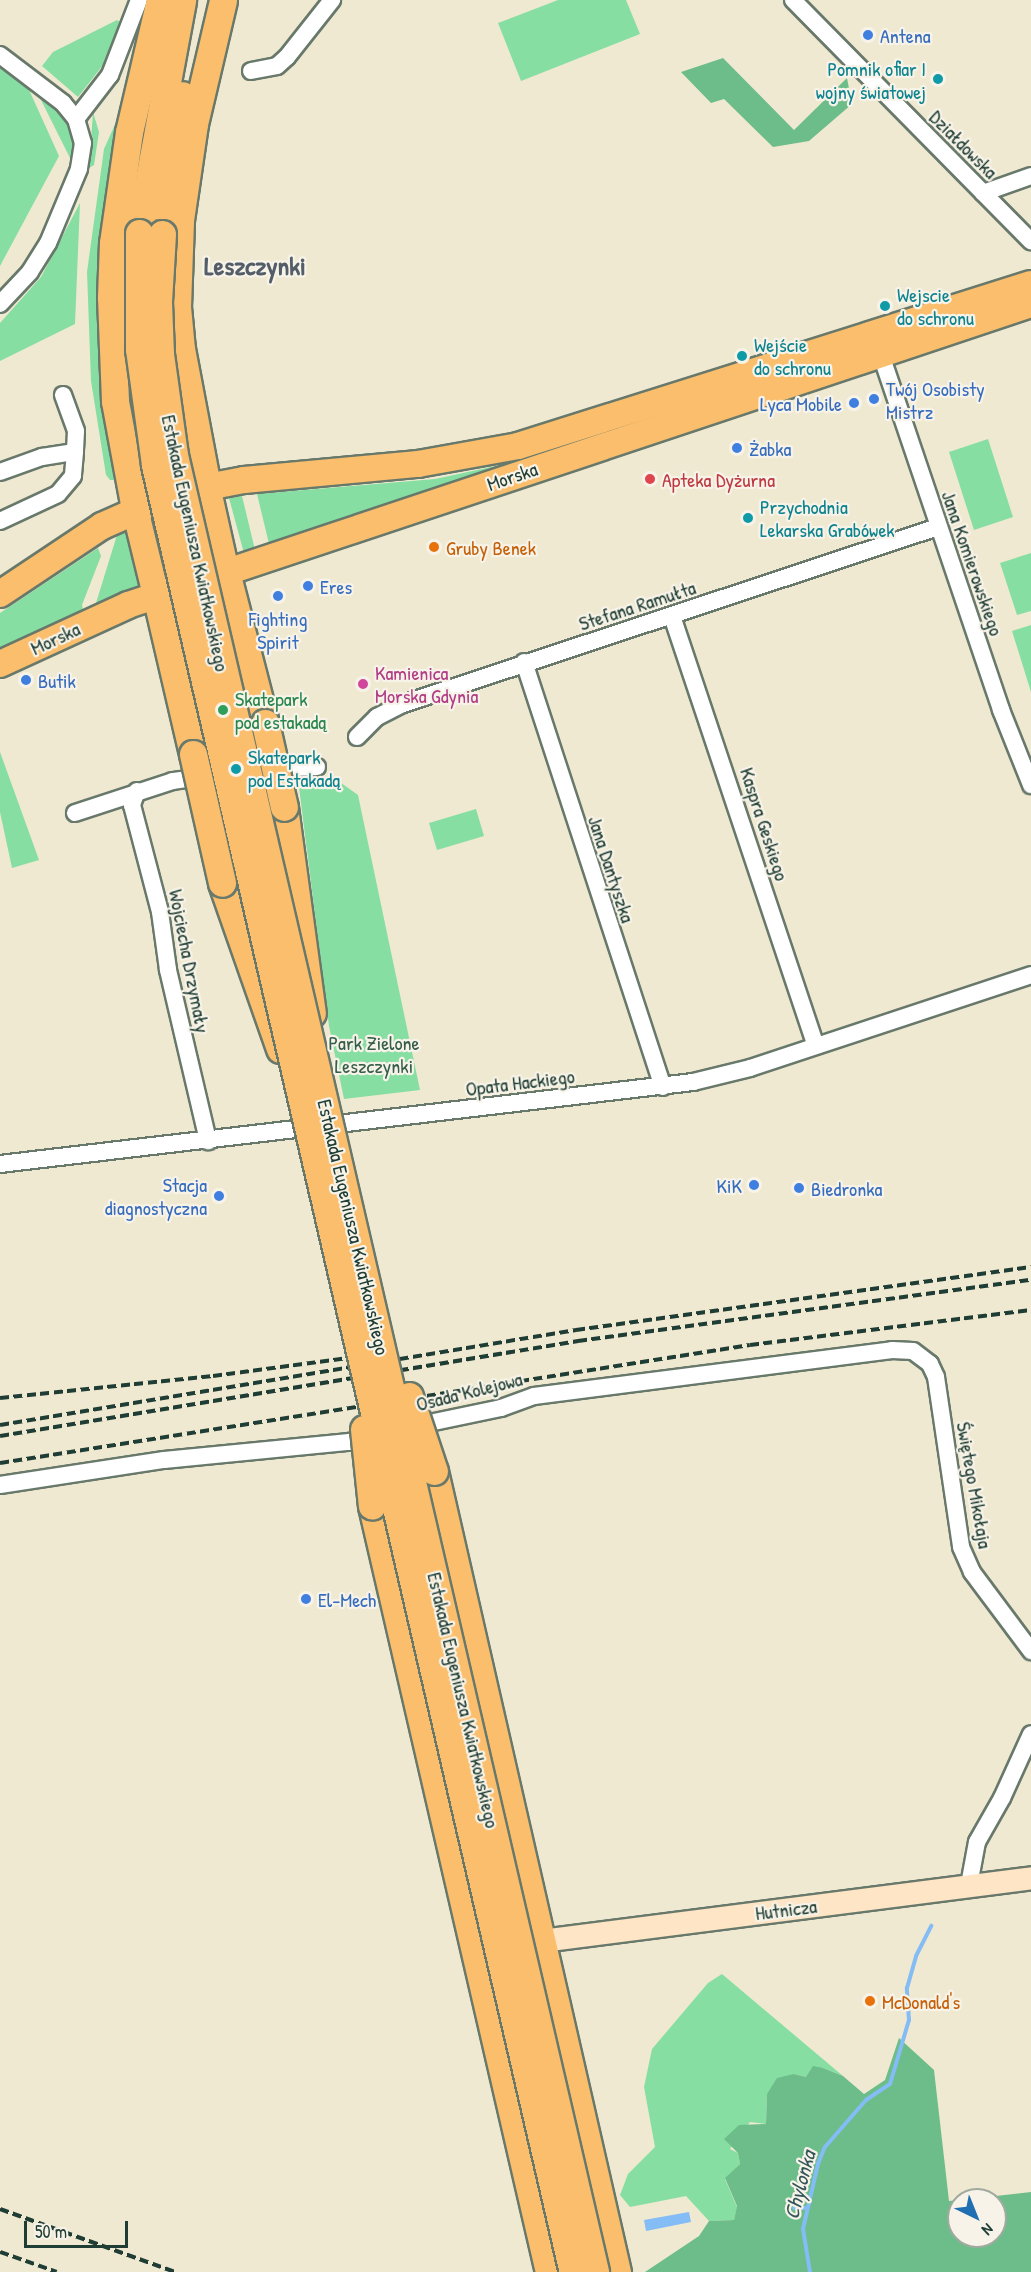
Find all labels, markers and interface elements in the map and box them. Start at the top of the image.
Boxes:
place label: Antena [880,23,931,47]
marker: Antena [861,28,875,42]
place label: Pomnik ofiar I wojny światowej [816,56,926,103]
marker: Pomnik ofiar I wojny światowej [931,72,945,86]
street label: Działdowska [925,105,1003,183]
district label: Leszczynki [204,250,306,282]
place label: Wejscie do schronu [897,282,974,329]
marker: Wejscie do schronu [878,299,892,313]
place label: Wejście do schronu [754,332,831,379]
marker: Wejście do schronu [735,349,749,363]
place label: Twój Osobisty Mistrz [886,376,985,423]
place label: Lyca Mobile [760,391,842,415]
marker: Twój Osobisty Mistrz [867,392,881,406]
marker: Lyca Mobile [847,396,861,410]
street label: Estakada Eugeniusza Kwiatkowskiego [157,413,235,673]
place label: Żabka [749,436,791,460]
marker: Żabka [730,441,744,455]
street label: Morska [484,456,540,496]
place label: Apteka Dyżurna [662,467,775,491]
marker: Apteka Dyżurna [643,472,657,486]
street label: Jana Komierowskiego [937,487,1009,639]
place label: Przychodnia Lekarska Grabówek [760,494,895,541]
marker: Przychodnia Lekarska Grabówek [741,511,755,525]
place label: Gruby Benek [446,535,536,559]
marker: Gruby Benek [427,540,441,554]
place label: Eres [320,574,352,598]
street label: Stefana Ramułta [576,575,698,635]
marker: Eres [301,579,315,593]
marker: Fighting Spirit [271,589,285,603]
place label: Fighting Spirit [249,606,307,653]
street label: Morska [27,616,83,660]
place label: Kamienica Morska Gdynia [375,660,478,707]
place label: Butik [38,668,76,692]
marker: Butik [19,673,33,687]
marker: Kamienica Morska Gdynia [356,677,370,691]
place label: Skatepark pod estakadą [235,686,326,733]
marker: Skatepark pod estakadą [216,703,230,717]
place label: Skatepark pod Estakadą [248,745,340,792]
marker: Skatepark pod Estakadą [229,762,243,776]
street label: Kaspra Geskiego [735,764,795,884]
street label: Jana Dantyszka [583,813,641,925]
street label: Wojciecha Drzymały [164,887,216,1035]
park label: Park Zielone Leszczynki [328,1031,420,1078]
street label: Opata Hackiego [464,1063,576,1101]
street label: Estakada Eugeniusza Kwiatkowskiego [313,1097,395,1357]
place label: Stacja diagnostyczna [105,1172,207,1219]
place label: KiK [717,1173,742,1197]
place label: Biedronka [811,1176,882,1200]
marker: KiK [747,1178,761,1192]
marker: Biedronka [792,1181,806,1195]
marker: Stacja diagnostyczna [212,1189,226,1203]
street label: Osada Kolejowa [413,1366,525,1416]
street label: Świętego Mikołaja [952,1420,998,1550]
street label: Estakada Eugeniusza Kwiatkowskiego [423,1570,505,1830]
place label: El-Mech [318,1587,376,1611]
marker: El-Mech [299,1592,313,1606]
street label: Hutnicza [754,1893,818,1925]
place label: McDonald's [882,1989,960,2013]
marker: McDonald's [863,1994,877,2008]
water label: Chylonka [779,2148,821,2222]
north arrow [947,2188,1007,2248]
scale bar [27,2209,130,2247]
text: 50 m [35,2219,67,2244]
text: N [977,2219,999,2241]

